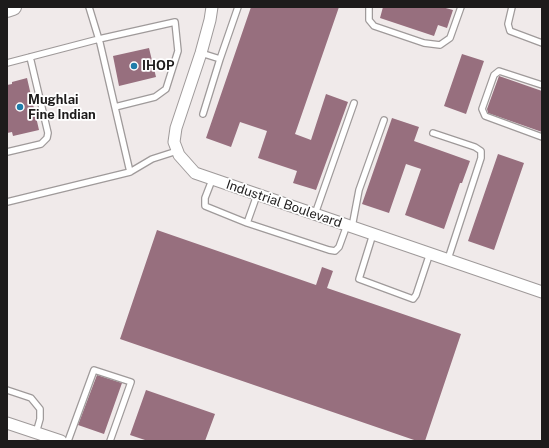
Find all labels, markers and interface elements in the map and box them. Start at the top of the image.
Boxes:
place label: IHOP [142,58,174,74]
marker: IHOP [129,61,139,71]
place label: Mughlai Fine Indian [28,92,96,123]
marker: Mughlai Fine Indian [15,102,25,112]
street label: Industrial Boulevard [224,177,344,231]

